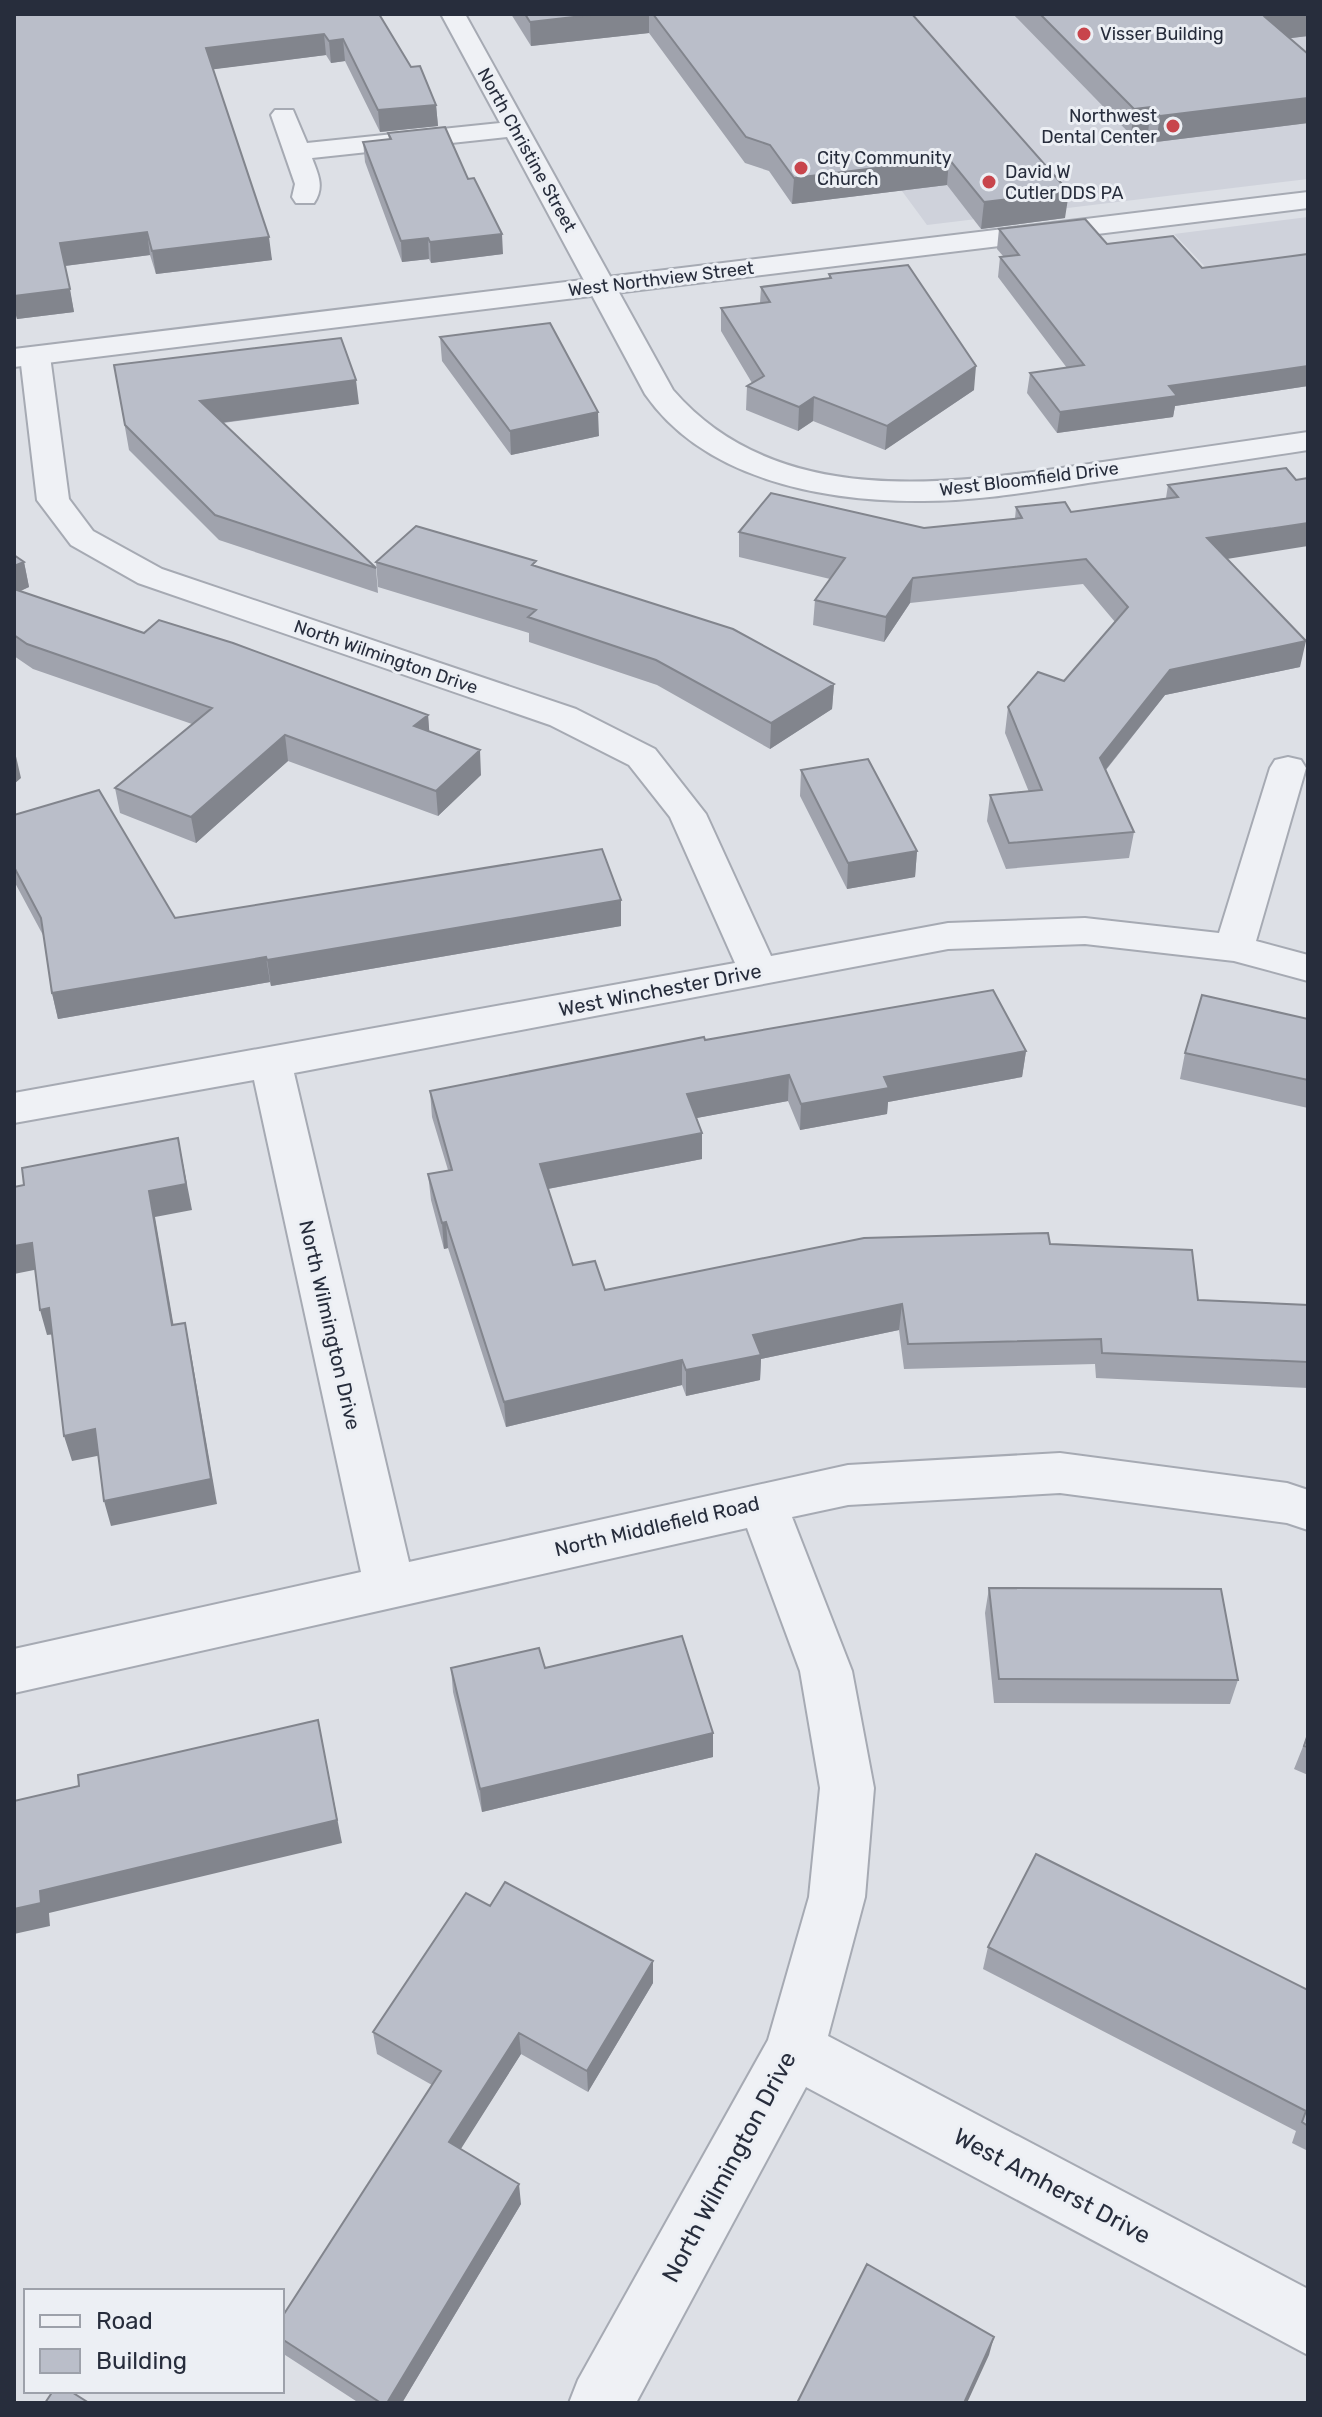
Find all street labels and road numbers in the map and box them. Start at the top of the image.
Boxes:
street label: North Christine Street [473,64,581,236]
street label: West Northview Street [567,257,755,301]
street label: West Bloomfield Drive [938,457,1120,501]
street label: North Wilmington Drive [291,615,481,699]
street label: West Winchester Drive [557,959,763,1021]
street label: North Wilmington Drive [294,1218,366,1432]
street label: North Middlefield Road [552,1491,762,1561]
street label: North Wilmington Drive [656,2047,802,2287]
street label: West Amherst Drive [949,2122,1155,2250]

